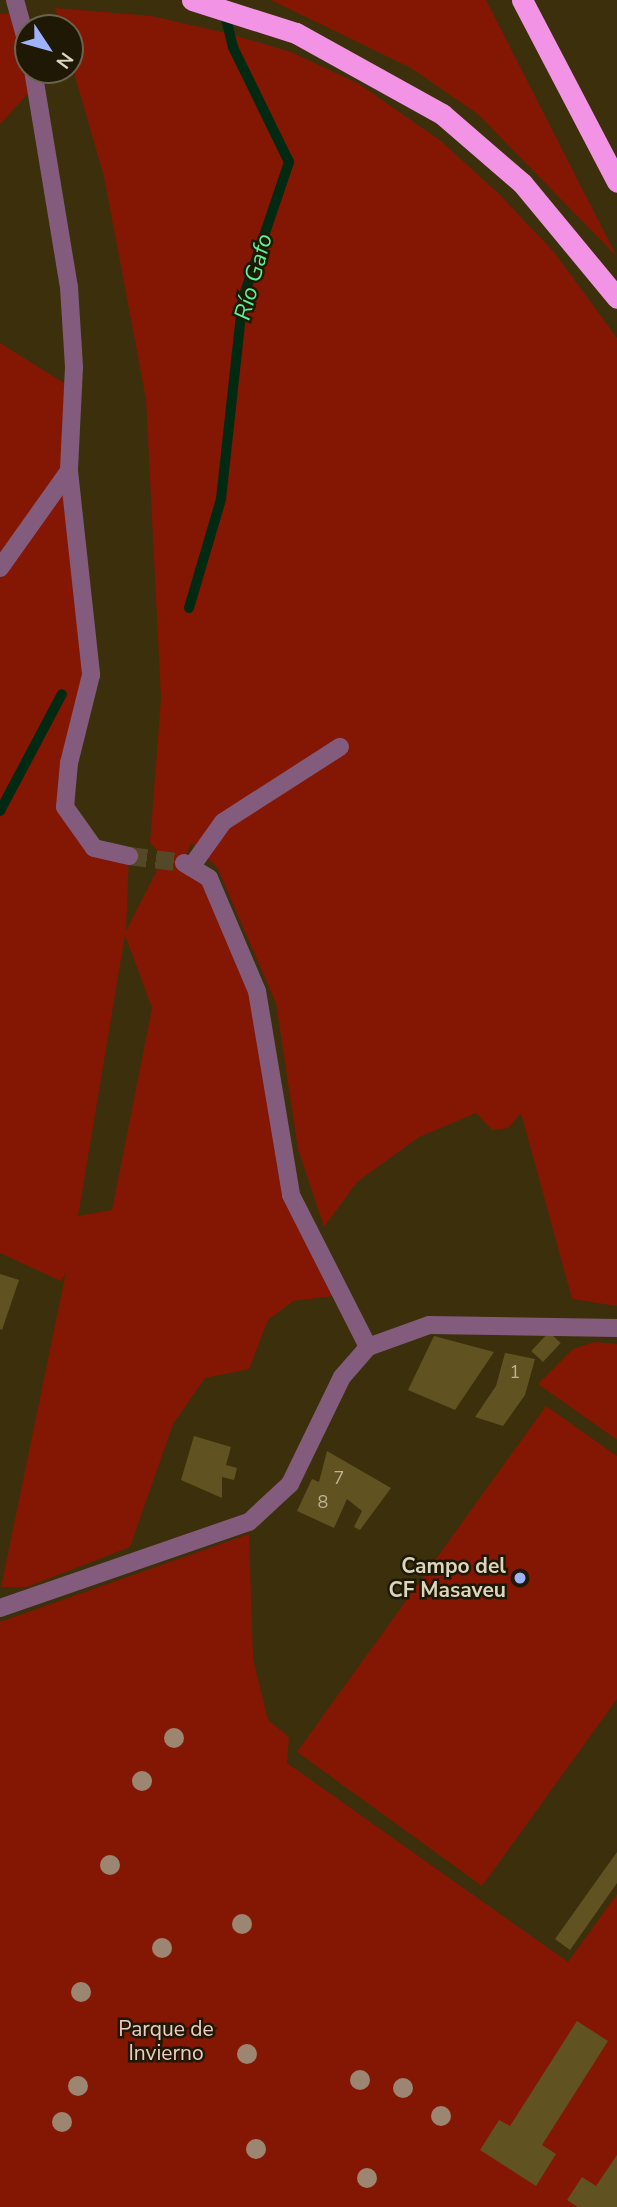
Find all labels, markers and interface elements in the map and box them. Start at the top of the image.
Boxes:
north arrow [14,14,84,84]
text: N [50,47,79,74]
water label: Río Gafo [229,231,279,323]
house number: 1 [510,1361,520,1383]
house number: 7 [334,1467,344,1489]
house number: 8 [318,1491,328,1513]
place label: Campo del CF Masaveu [389,1553,506,1603]
marker: Campo del CF Masaveu [512,1570,528,1586]
park label: Parque de Invierno [118,2016,214,2066]

